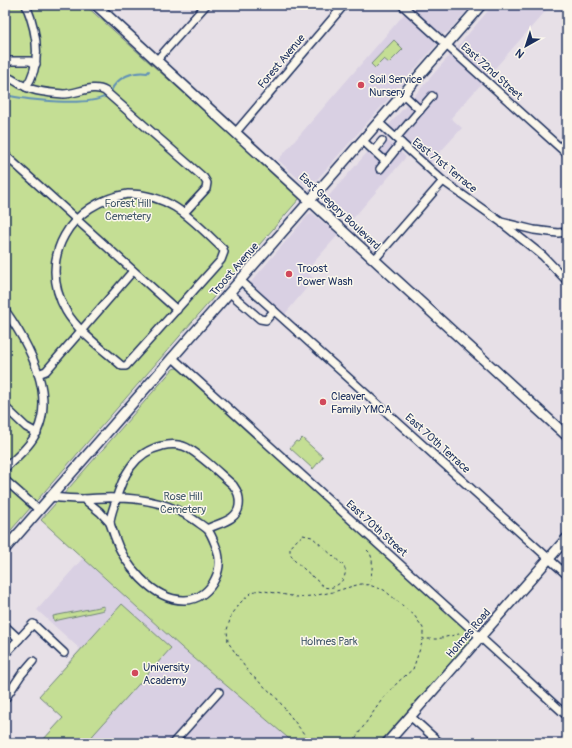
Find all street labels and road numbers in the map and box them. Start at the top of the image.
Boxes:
street label: Forest Avenue [255,31,308,91]
street label: East 72nd Street [458,40,526,103]
street label: East 71st Terrace [410,135,480,196]
street label: East Gregory Boulevard [296,170,383,252]
street label: Troost Avenue [208,239,262,299]
street label: East 70th Terrace [403,411,473,476]
street label: East 70th Street [343,498,410,560]
street label: Holmes Road [444,606,493,661]

